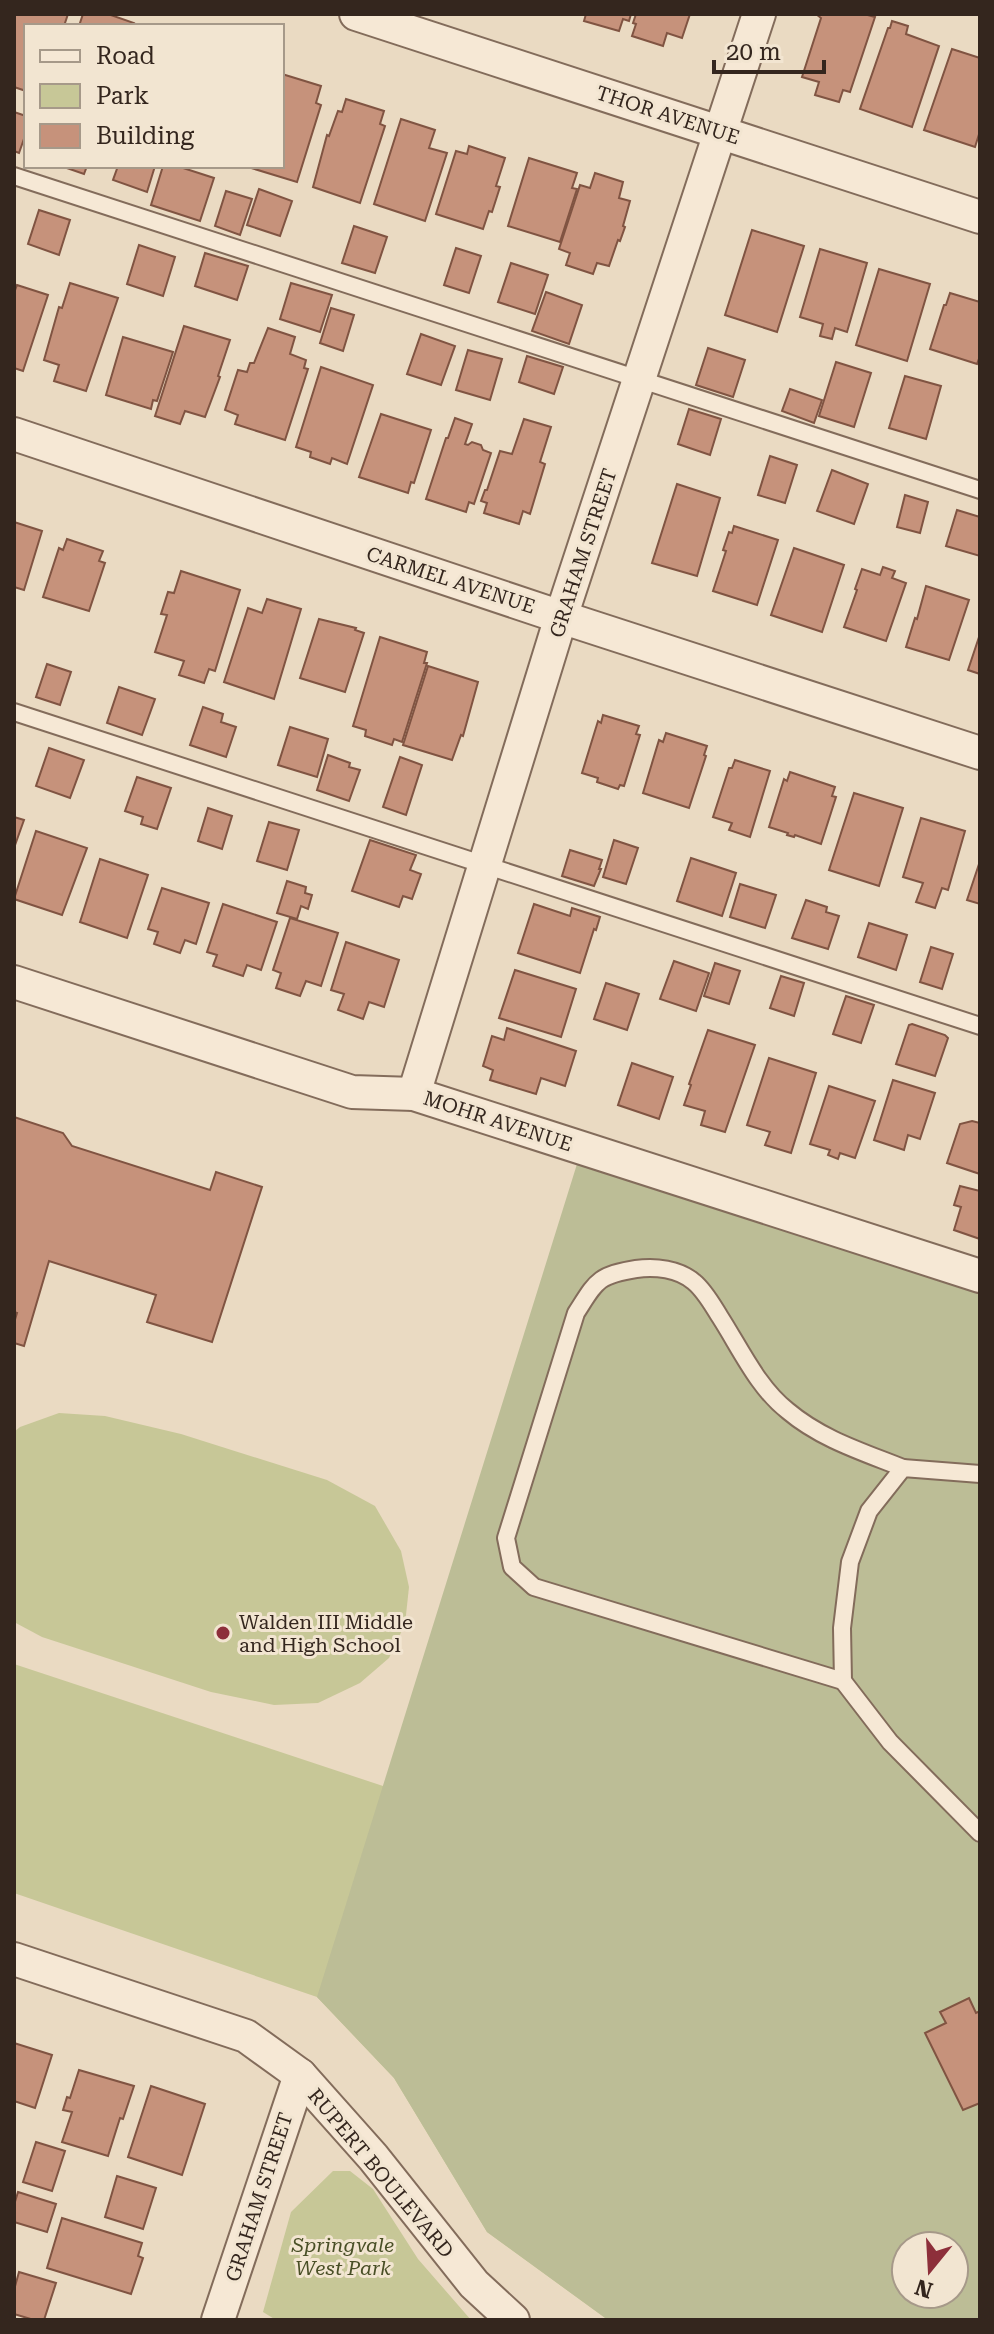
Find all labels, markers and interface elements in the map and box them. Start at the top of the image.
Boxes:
legend [24,24,284,168]
scale bar [714,24,824,74]
text: 20 m [726,38,781,66]
text: Road [96,42,155,70]
street label: THOR AVENUE [593,81,743,149]
text: Park [96,82,149,110]
text: Building [96,122,194,150]
street label: GRAHAM STREET [544,465,622,641]
street label: CARMEL AVENUE [364,541,538,619]
street label: MOHR AVENUE [421,1086,575,1156]
place label: Walden III Middle and High School [239,1610,413,1657]
marker: Walden III Middle and High School [214,1624,232,1642]
street label: RUPERT BOULEVARD [303,2083,459,2263]
street label: GRAHAM STREET [220,2109,298,2285]
north arrow [890,2230,970,2310]
park label: Springvale West Park [291,2233,394,2280]
text: N [912,2274,936,2303]

